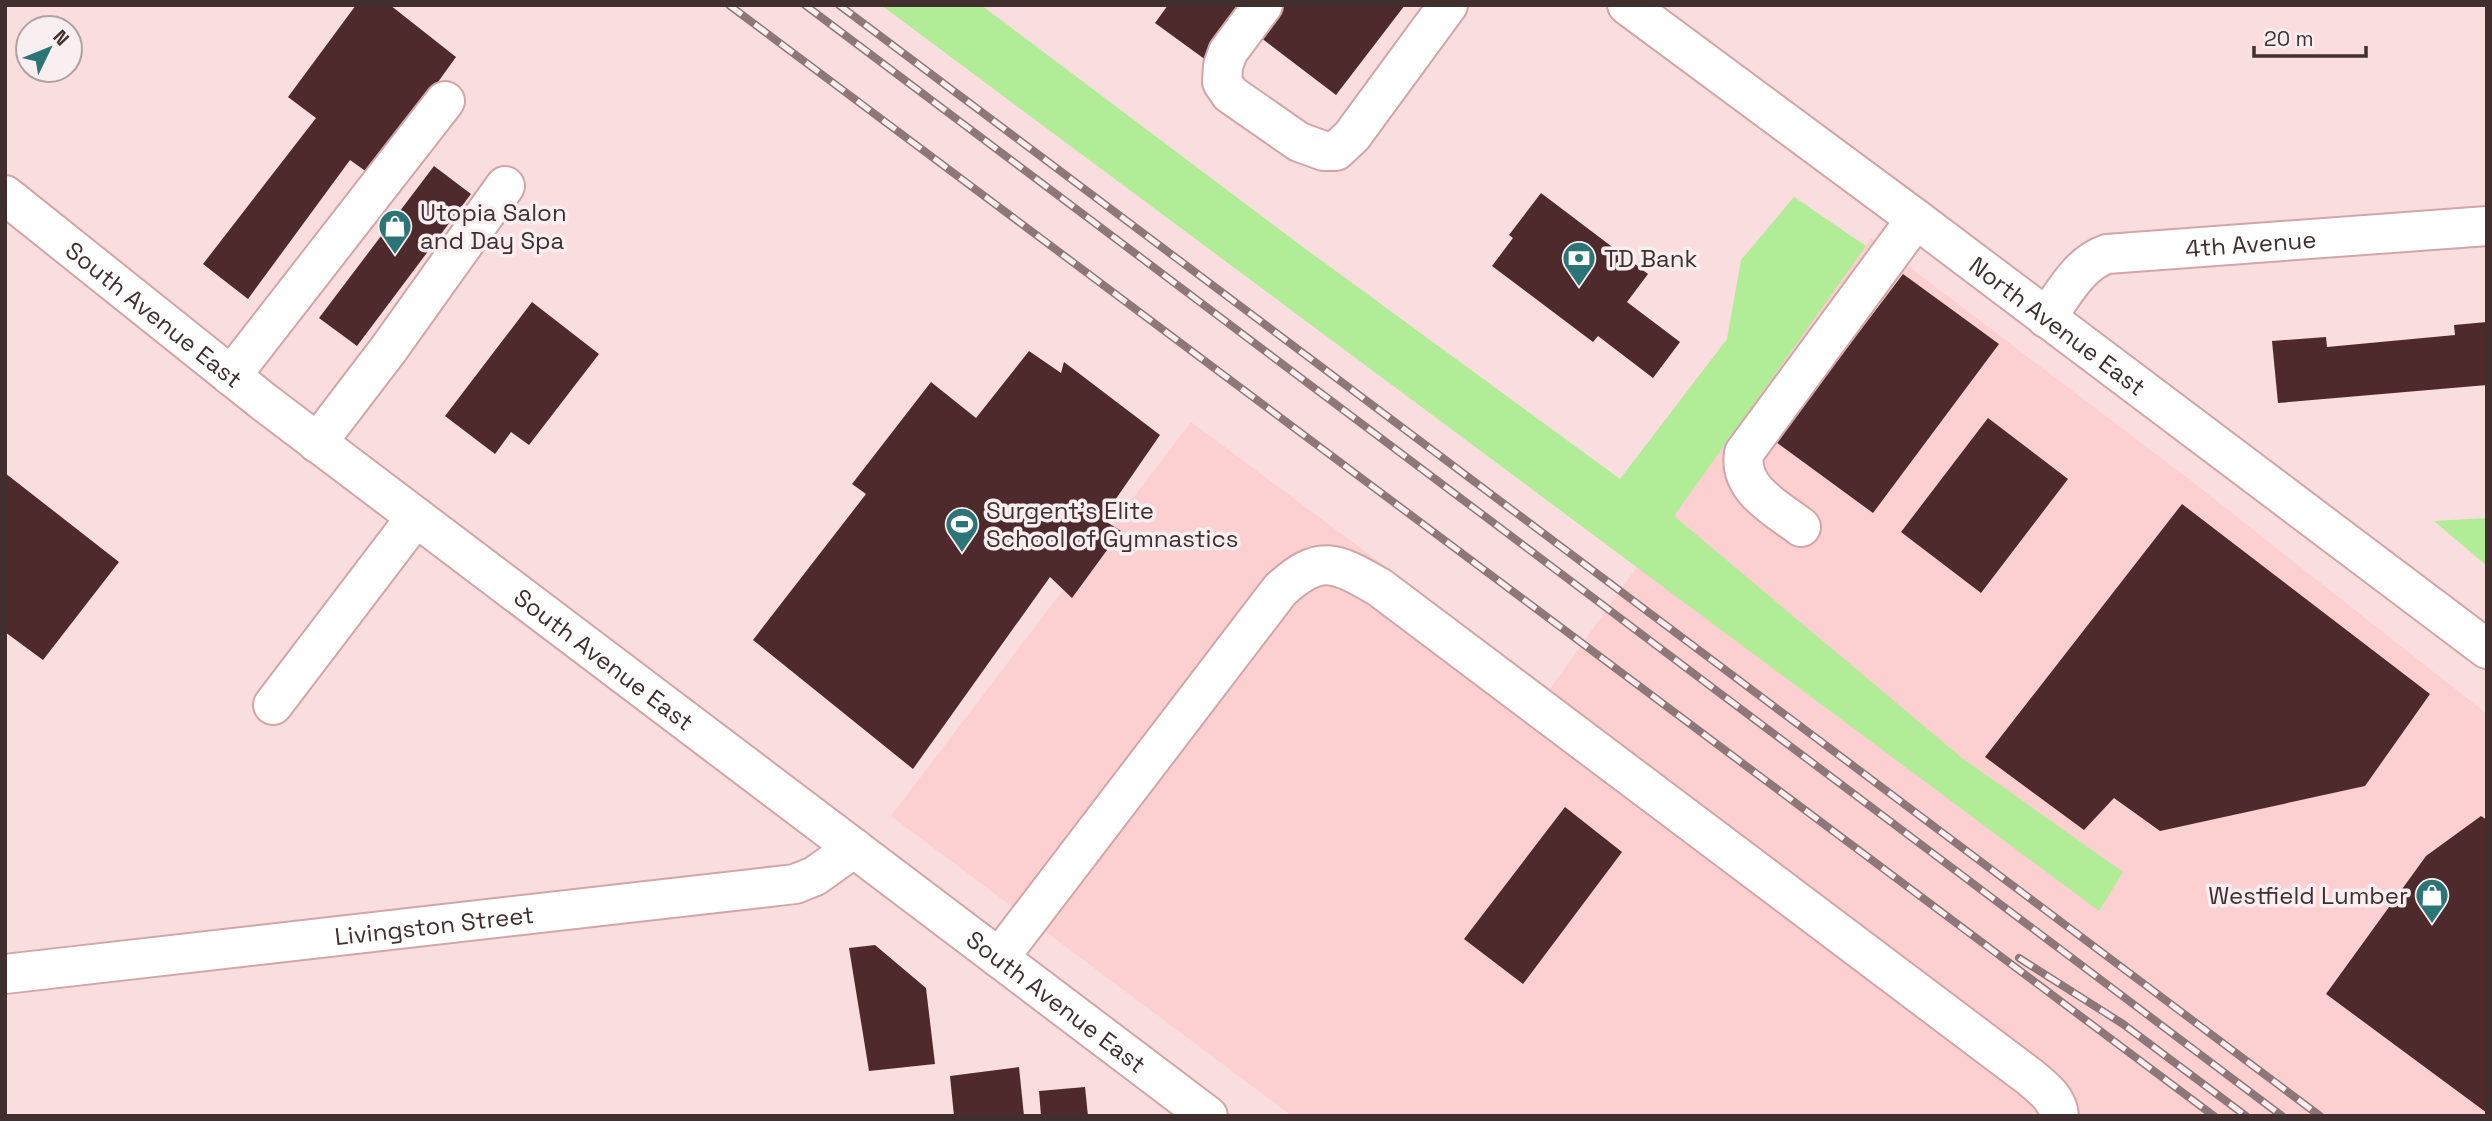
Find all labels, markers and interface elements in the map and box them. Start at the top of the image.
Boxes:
north arrow [14,14,84,84]
scale bar [2254,14,2366,58]
text: N [48,25,75,51]
text: 20 m [2264,25,2314,52]
place label: Utopia Salon and Day Spa [420,197,567,256]
shop icon: Utopia Salon and Day Spa [376,207,414,256]
street label: 4th Avenue [2184,223,2317,264]
street label: South Avenue East [60,234,249,394]
bank icon: TD Bank [1560,239,1598,288]
place label: TD Bank [1604,243,1698,274]
street label: North Avenue East [1963,249,2152,402]
place label: Surgent's Elite School of Gymnastics [986,495,1239,554]
sports icon: Surgent's Elite School of Gymnastics [943,505,981,554]
street label: South Avenue East [508,581,700,737]
shop icon: Westfield Lumber [2413,876,2451,925]
place label: Westfield Lumber [2208,880,2408,911]
street label: Livingston Street [333,898,535,952]
street label: South Avenue East [960,923,1152,1079]

